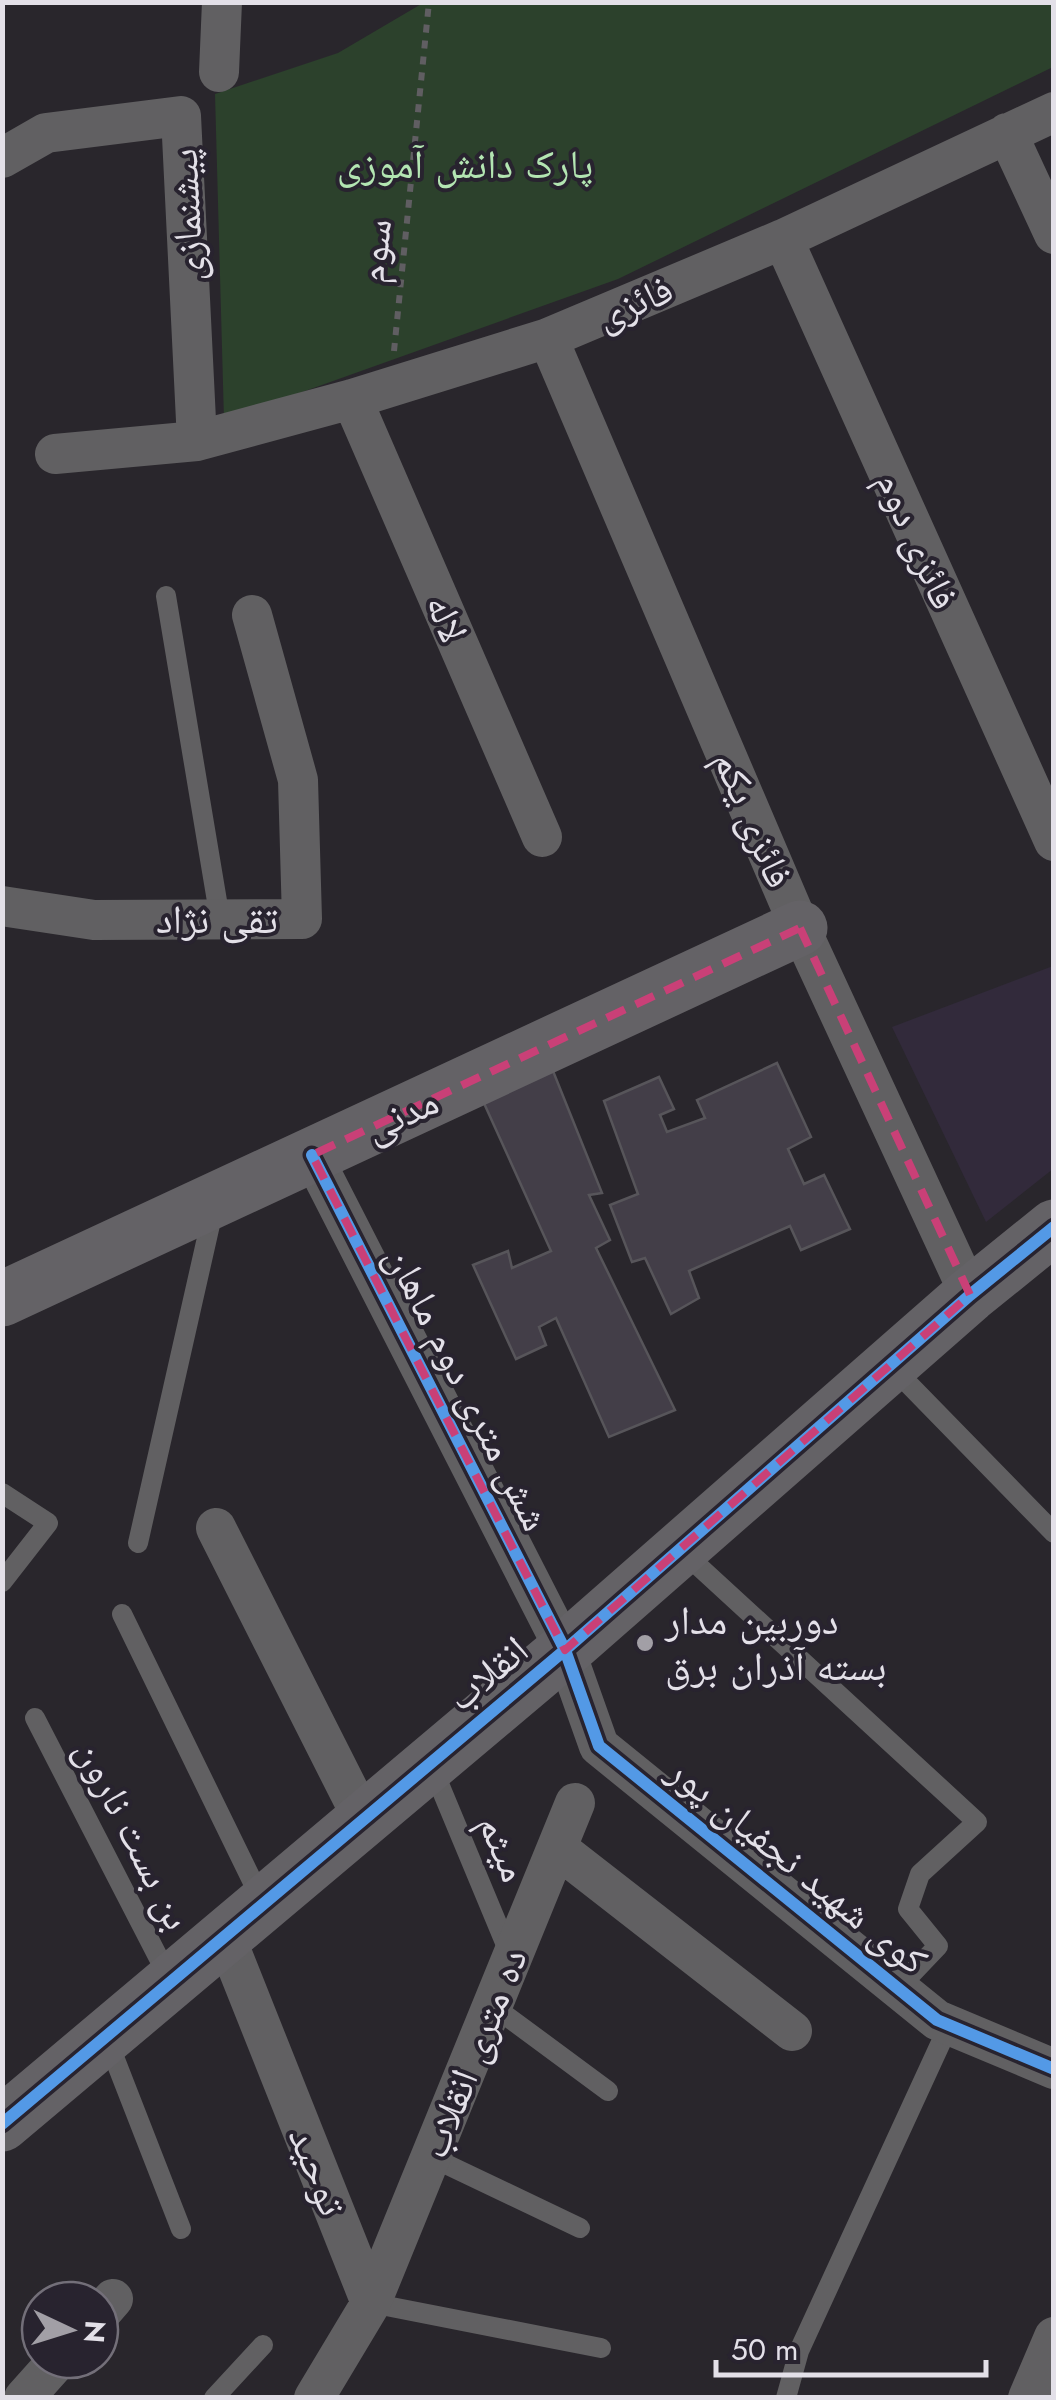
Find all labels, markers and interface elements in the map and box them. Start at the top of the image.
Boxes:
park label: پارک دانش آموزی [337,135,593,193]
street label: پیشنمازی [154,147,218,283]
street label: سوم [342,216,406,286]
street label: فائزی [586,260,682,344]
street label: فائزی دوم [862,462,974,618]
street label: لاله [411,585,483,651]
street label: فائزی یکم [699,741,809,897]
street label: تقی نژاد [156,890,278,948]
street label: مدنی [354,1072,448,1156]
street label: شش متری دوم ماهان [371,1235,565,1541]
place label: دوربین مدار بسته آذران برق [664,1591,887,1695]
street label: انقلاب [433,1621,541,1725]
marker: دوربین مدار بسته آذران برق [634,1632,656,1654]
street label: بن بست نارون [61,1728,207,1940]
street label: کوی شهید نجفیان پور [655,1741,941,1988]
street label: میثم [464,1805,544,1891]
street label: ده متری انقلاب [405,1939,541,2167]
street label: توحید [274,2118,362,2224]
north arrow [20,2280,120,2380]
scale bar [716,2315,986,2377]
text: N [73,2319,116,2344]
text: 50 m [731,2328,798,2371]

